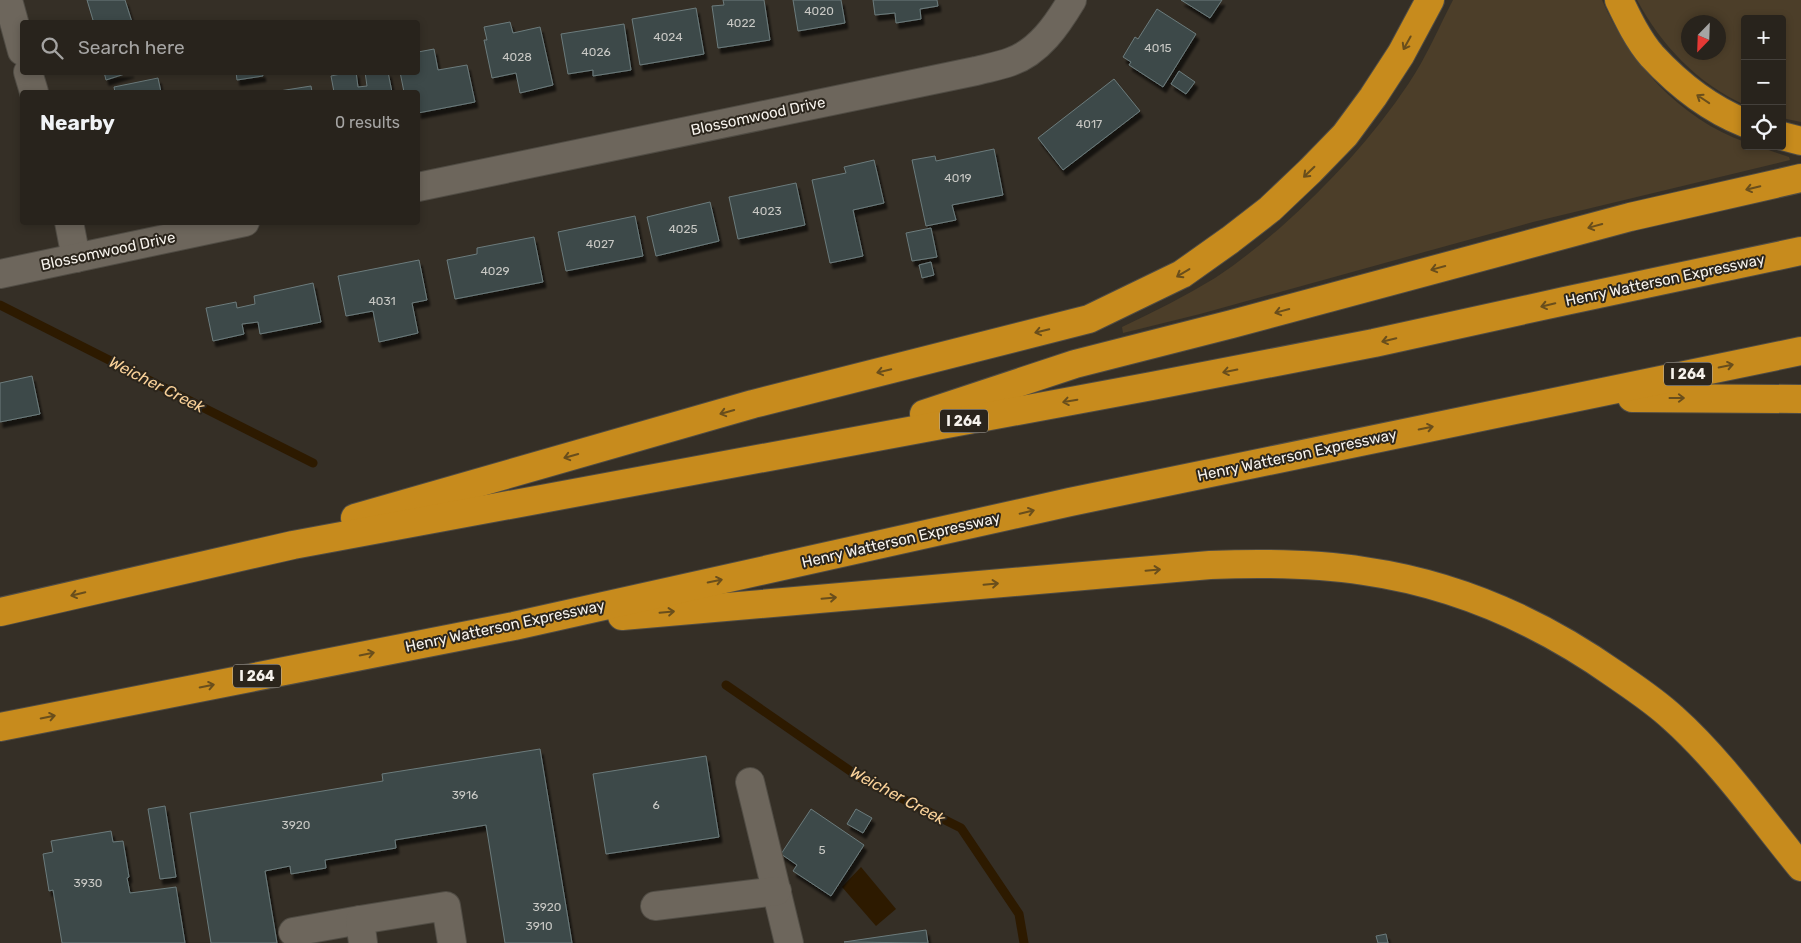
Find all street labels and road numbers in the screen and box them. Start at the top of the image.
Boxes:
street label: Blossomwood Drive [689,93,827,139]
street label: Blossomwood Drive [39,228,177,274]
street label: Henry Watterson Expressway [1564,250,1766,310]
road number: I 264 [1664,362,1712,386]
road number: I 264 [940,410,988,432]
street label: Henry Watterson Expressway [1196,425,1398,485]
street label: Henry Watterson Expressway [800,508,1002,572]
street label: Henry Watterson Expressway [404,596,606,656]
road number: I 264 [233,664,281,688]

